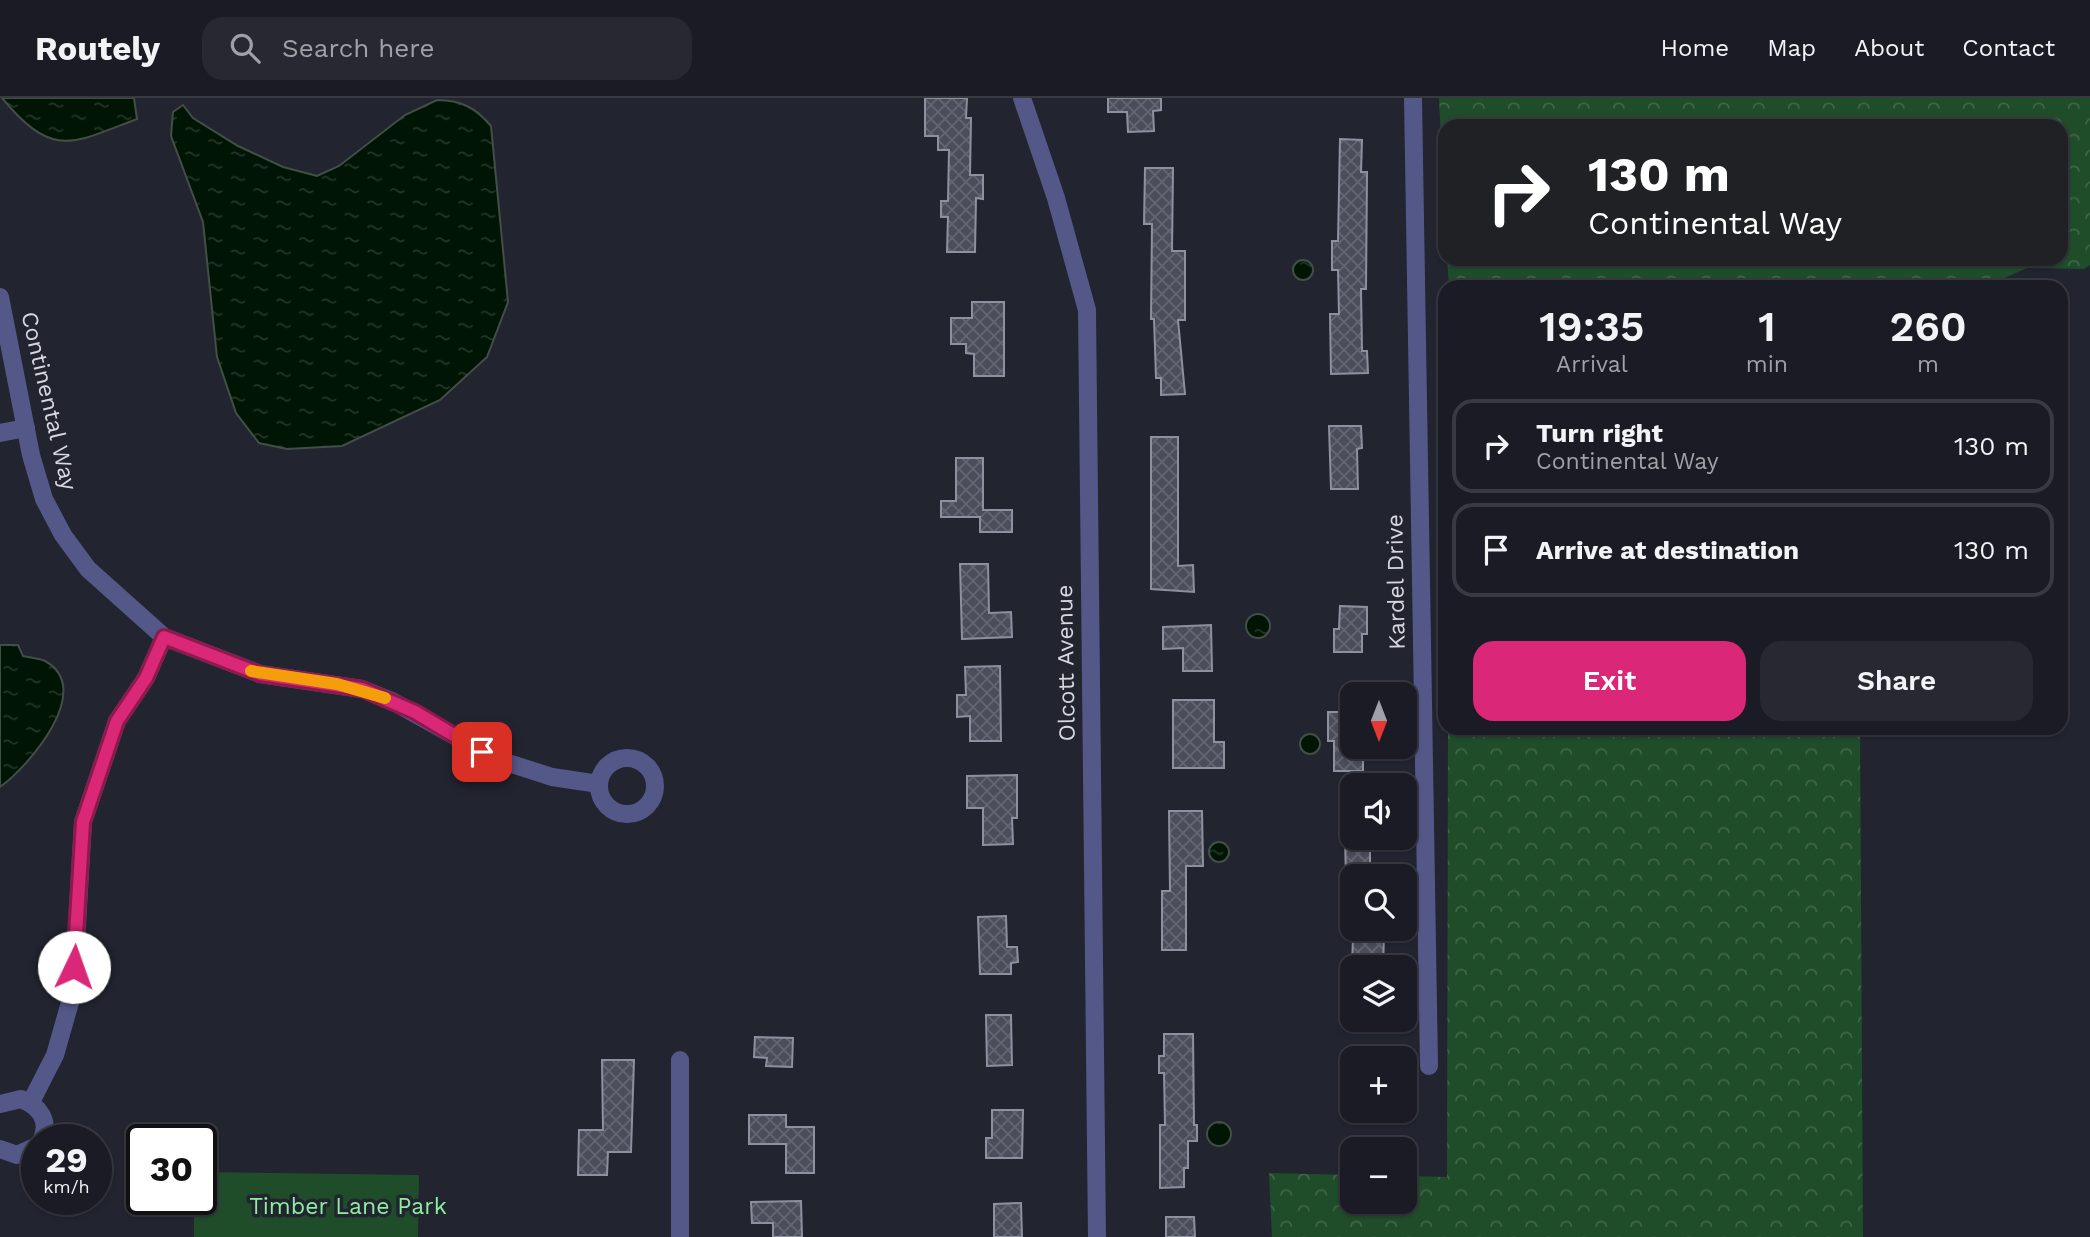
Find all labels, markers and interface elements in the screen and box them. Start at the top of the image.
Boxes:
search box [202,17,692,80]
text: Routely [35,29,160,68]
icon: search [226,29,264,67]
text: Search here [282,33,434,63]
text: Home [1661,34,1729,62]
text: Map [1767,34,1816,62]
text: About [1854,34,1924,62]
text: Contact [1962,34,2055,62]
text: 130 m [1588,145,1730,203]
icon: right [1473,147,1564,238]
text: Continental Way [1588,204,1842,242]
text: 19:35 [1539,302,1644,351]
text: 1 [1758,302,1776,351]
text: 260 [1889,302,1967,351]
street label: Continental Way [15,309,83,493]
text: Arrival [1556,351,1628,378]
text: min [1746,351,1788,378]
text: m [1917,351,1939,378]
text: Turn right [1536,418,1663,448]
icon: right [1477,427,1515,465]
text: 130 m [1954,431,2029,461]
text: Continental Way [1536,448,1719,475]
street label: Kardel Drive [1381,514,1411,650]
icon: arrive [1477,531,1515,569]
text: Arrive at destination [1536,535,1799,565]
text: 130 m [1954,535,2029,565]
street label: Olcott Avenue [1051,584,1081,742]
button: Exit [1473,641,1746,721]
button: Share [1760,641,2033,721]
north arrow [1340,682,1418,760]
map controls [1340,682,1417,1214]
pin [452,722,512,782]
icon: arrive [463,733,501,771]
button: sound [1340,773,1417,850]
button: search [1340,864,1417,941]
position arrow [37,930,111,1004]
button: layers [1340,955,1417,1032]
button: + [1340,1046,1417,1123]
speed limit sign: 30 [126,1124,217,1215]
button: − [1340,1137,1417,1214]
text: 29 [45,1139,88,1181]
text: km/h [43,1176,90,1197]
park label: Timber Lane Park [249,1193,447,1220]

